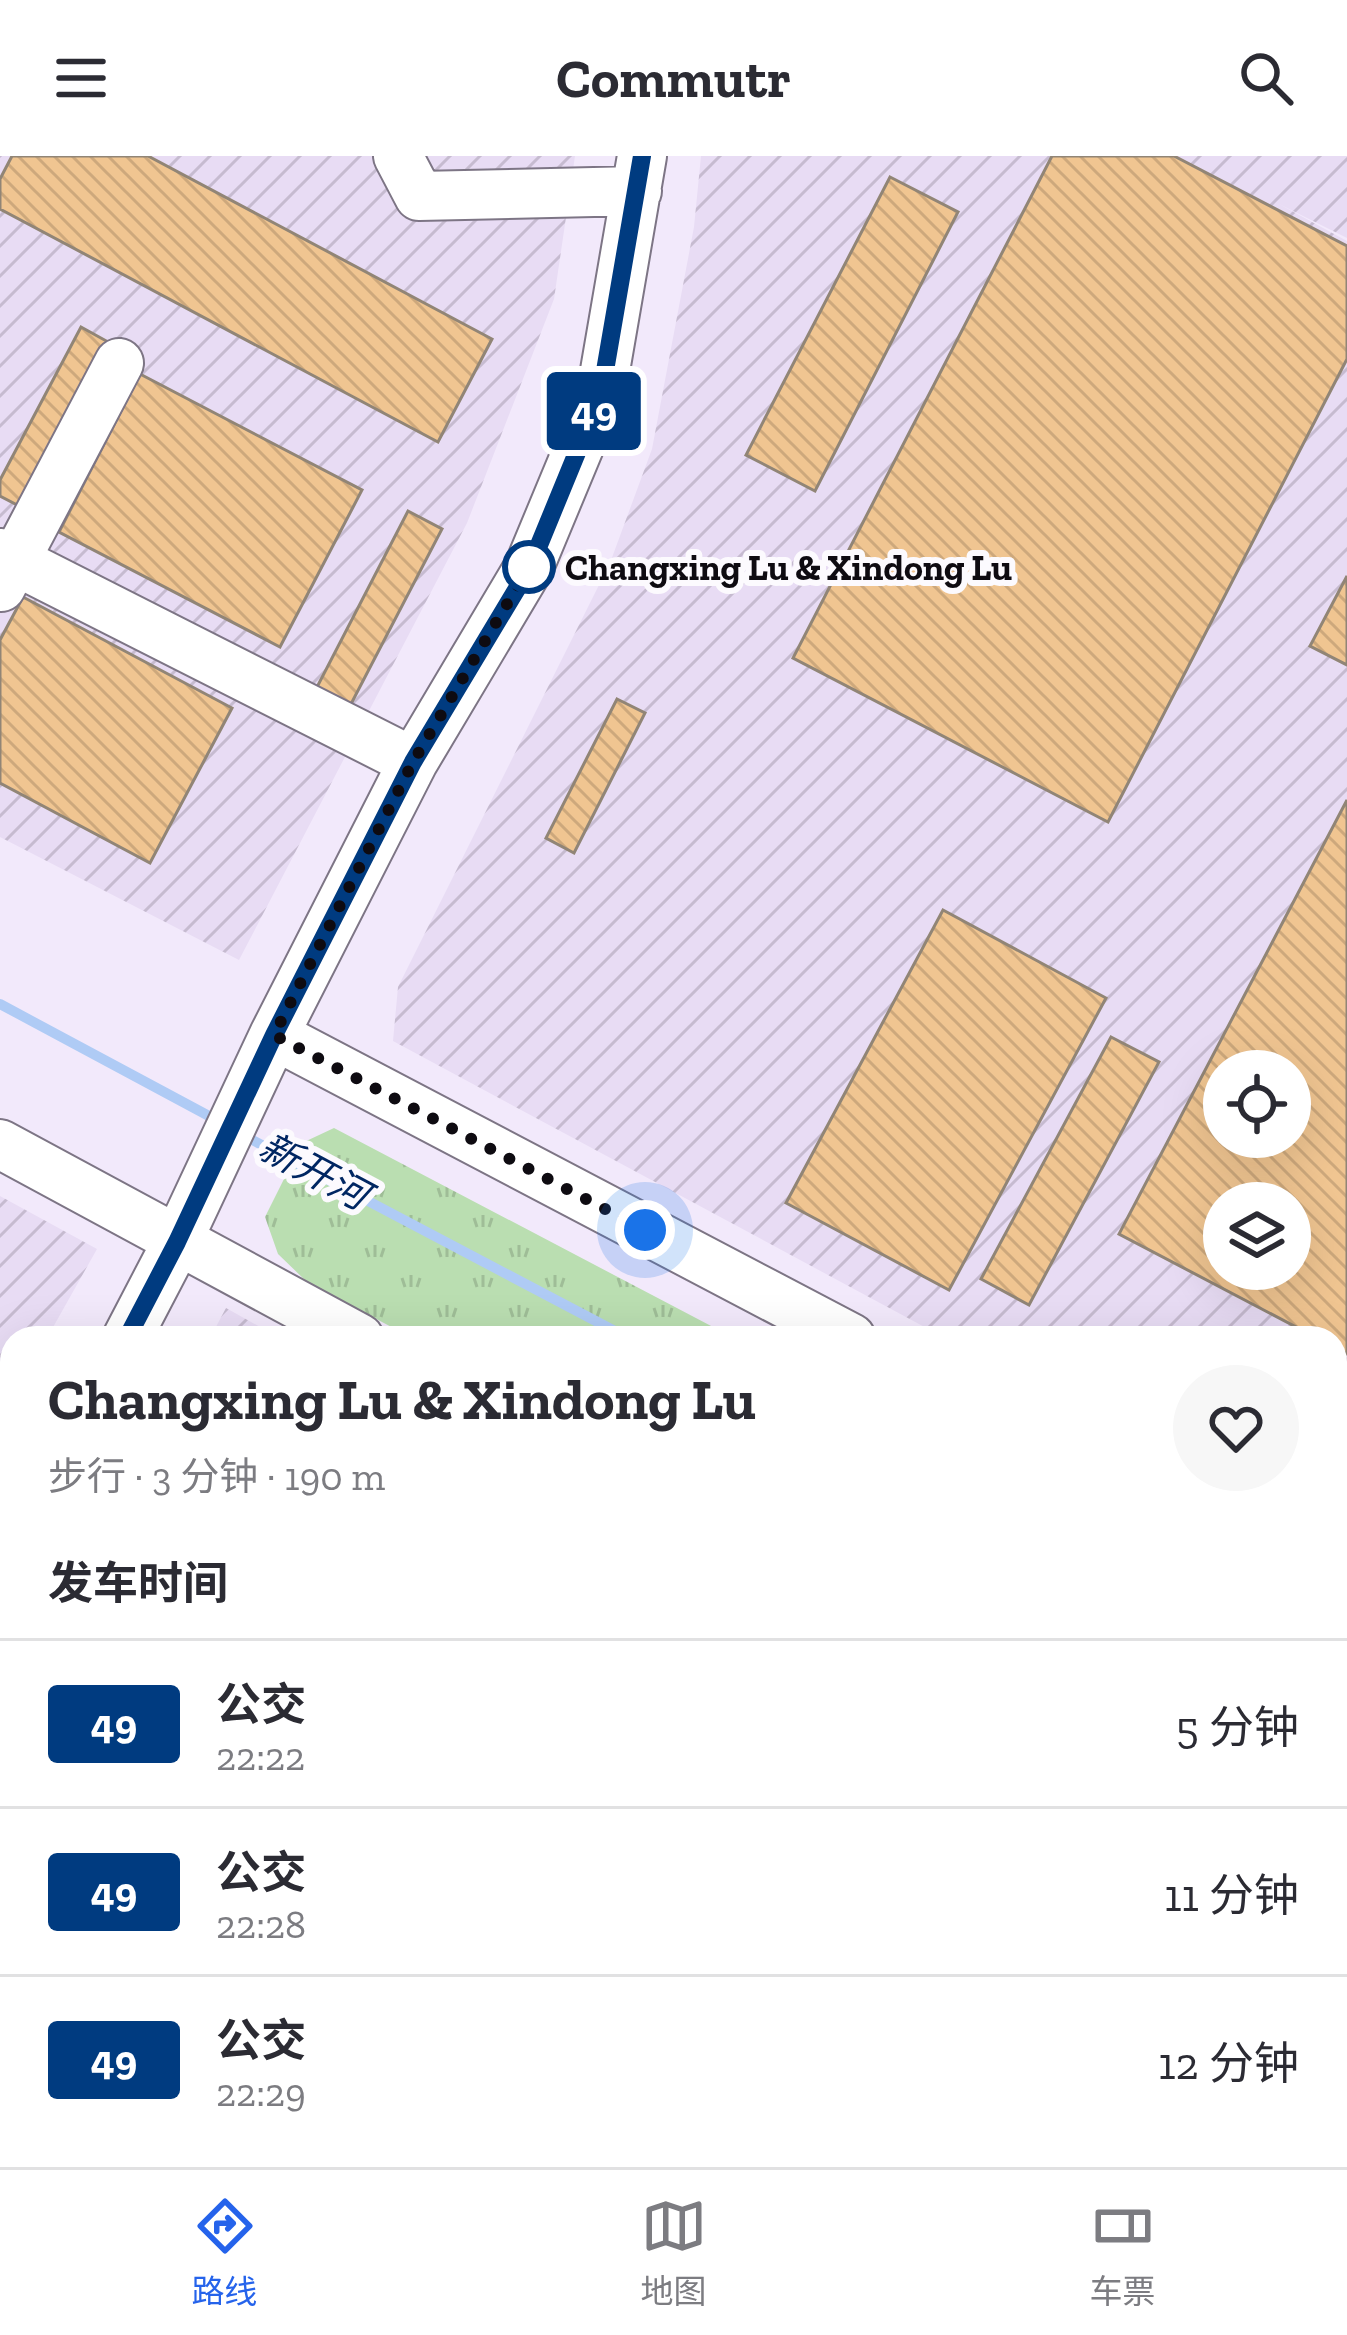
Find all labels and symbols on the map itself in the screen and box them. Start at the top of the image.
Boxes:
line badge: 49 [540,372,648,450]
marker: Changxing Lu & Xindong Lu [504,542,554,592]
place label: Changxing Lu & Xindong Lu [565,546,1012,589]
water label: 新开河 [251,1123,383,1222]
your location [615,1200,675,1260]

